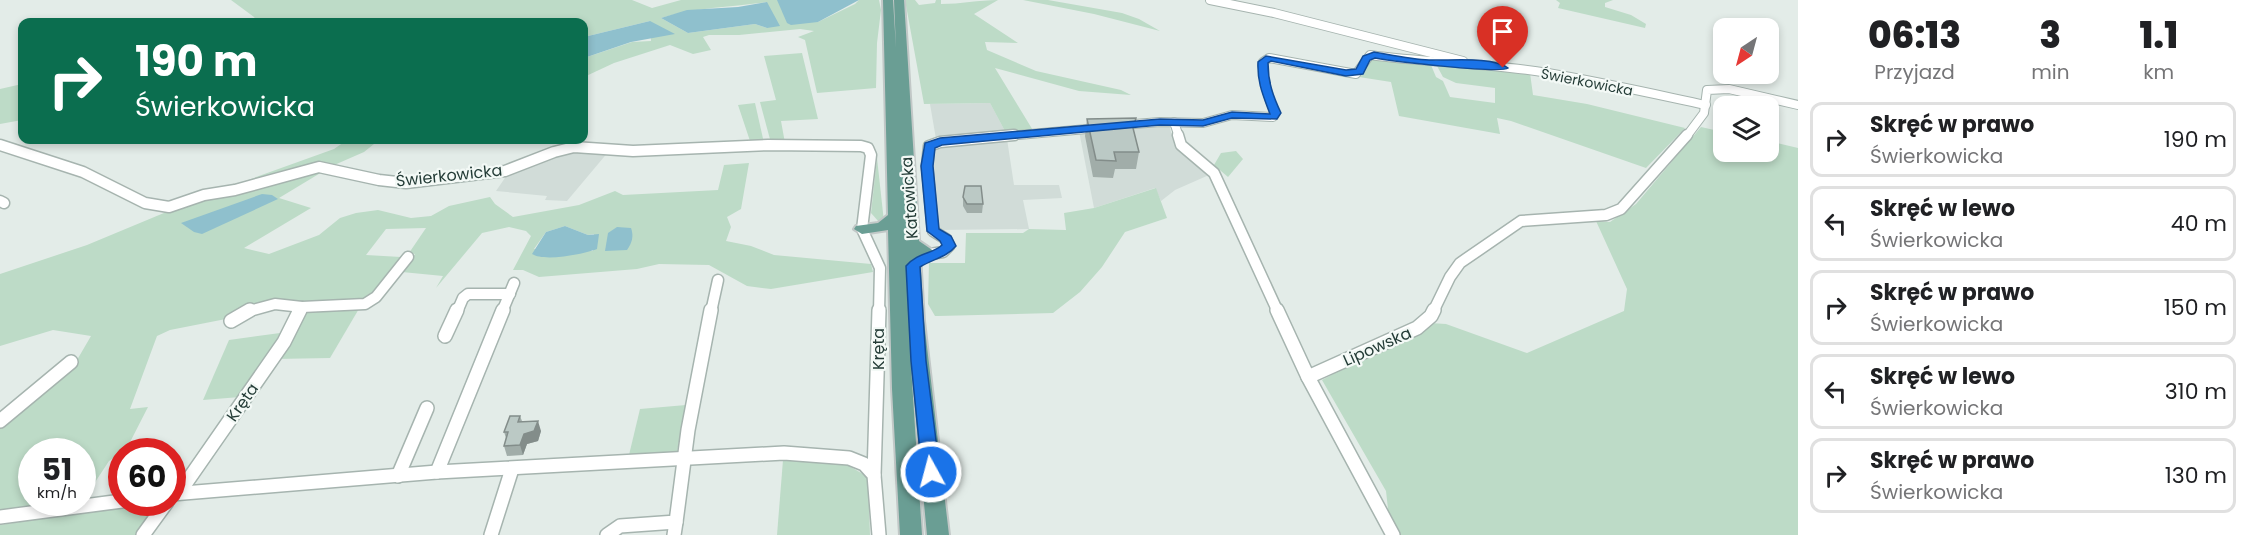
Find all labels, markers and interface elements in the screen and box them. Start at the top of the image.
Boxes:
pin [1477,6,1528,68]
text: 06:13 [1868,10,1961,61]
text: 3 [2039,10,2061,61]
text: 1.1 [2139,10,2178,61]
icon: arrive [1486,15,1519,48]
north arrow [1713,18,1779,84]
map controls [1713,18,1779,162]
text: 190 m [135,32,257,91]
icon: right [36,42,114,120]
text: Przyjazd [1874,58,1955,86]
text: min [2031,58,2069,86]
text: km [2143,58,2174,86]
street label: Świerkowicka [1539,63,1635,101]
text: Świerkowicka [135,88,315,125]
button: layers [1713,96,1779,162]
text: Skręć w prawo [1870,109,2034,140]
icon: right [1819,123,1852,156]
text: 190 m [2164,124,2227,155]
text: Świerkowicka [1870,142,2003,170]
street label: Katowicka [895,156,924,240]
street label: Świerkowicka [395,158,503,193]
text: Skręć w lewo [1870,193,2015,224]
icon: left [1819,207,1852,240]
text: 40 m [2171,208,2227,239]
text: Świerkowicka [1870,226,2003,254]
text: Skręć w prawo [1870,277,2034,308]
icon: right [1819,291,1852,324]
text: 150 m [2164,292,2227,323]
text: Świerkowicka [1870,310,2003,338]
street label: Lipowska [1339,321,1415,372]
street label: Kręta [867,328,890,370]
text: Skręć w lewo [1870,361,2015,392]
icon: left [1819,375,1852,408]
text: 310 m [2165,376,2227,407]
street label: Kręta [221,378,264,426]
text: Świerkowicka [1870,394,2003,422]
speed limit sign: 60 [108,438,186,516]
position arrow [899,440,963,504]
text: Skręć w prawo [1870,445,2034,476]
text: 51 [42,448,72,491]
icon: right [1819,459,1852,492]
text: 130 m [2165,460,2227,491]
text: Świerkowicka [1870,478,2003,506]
text: km/h [37,482,77,503]

